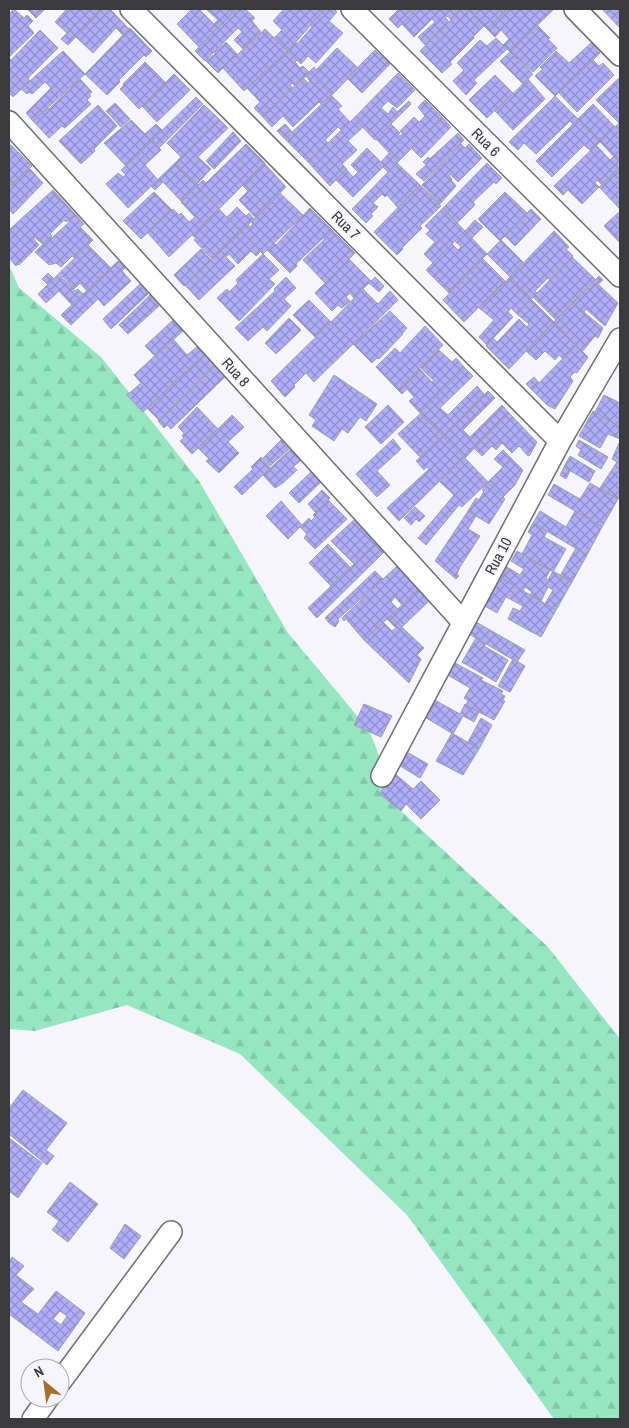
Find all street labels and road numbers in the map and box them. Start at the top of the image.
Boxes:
street label: Rua 6 [467,123,505,161]
street label: Rua 7 [327,206,365,244]
street label: Rua 8 [217,353,255,391]
street label: Rua 10 [479,533,517,578]

